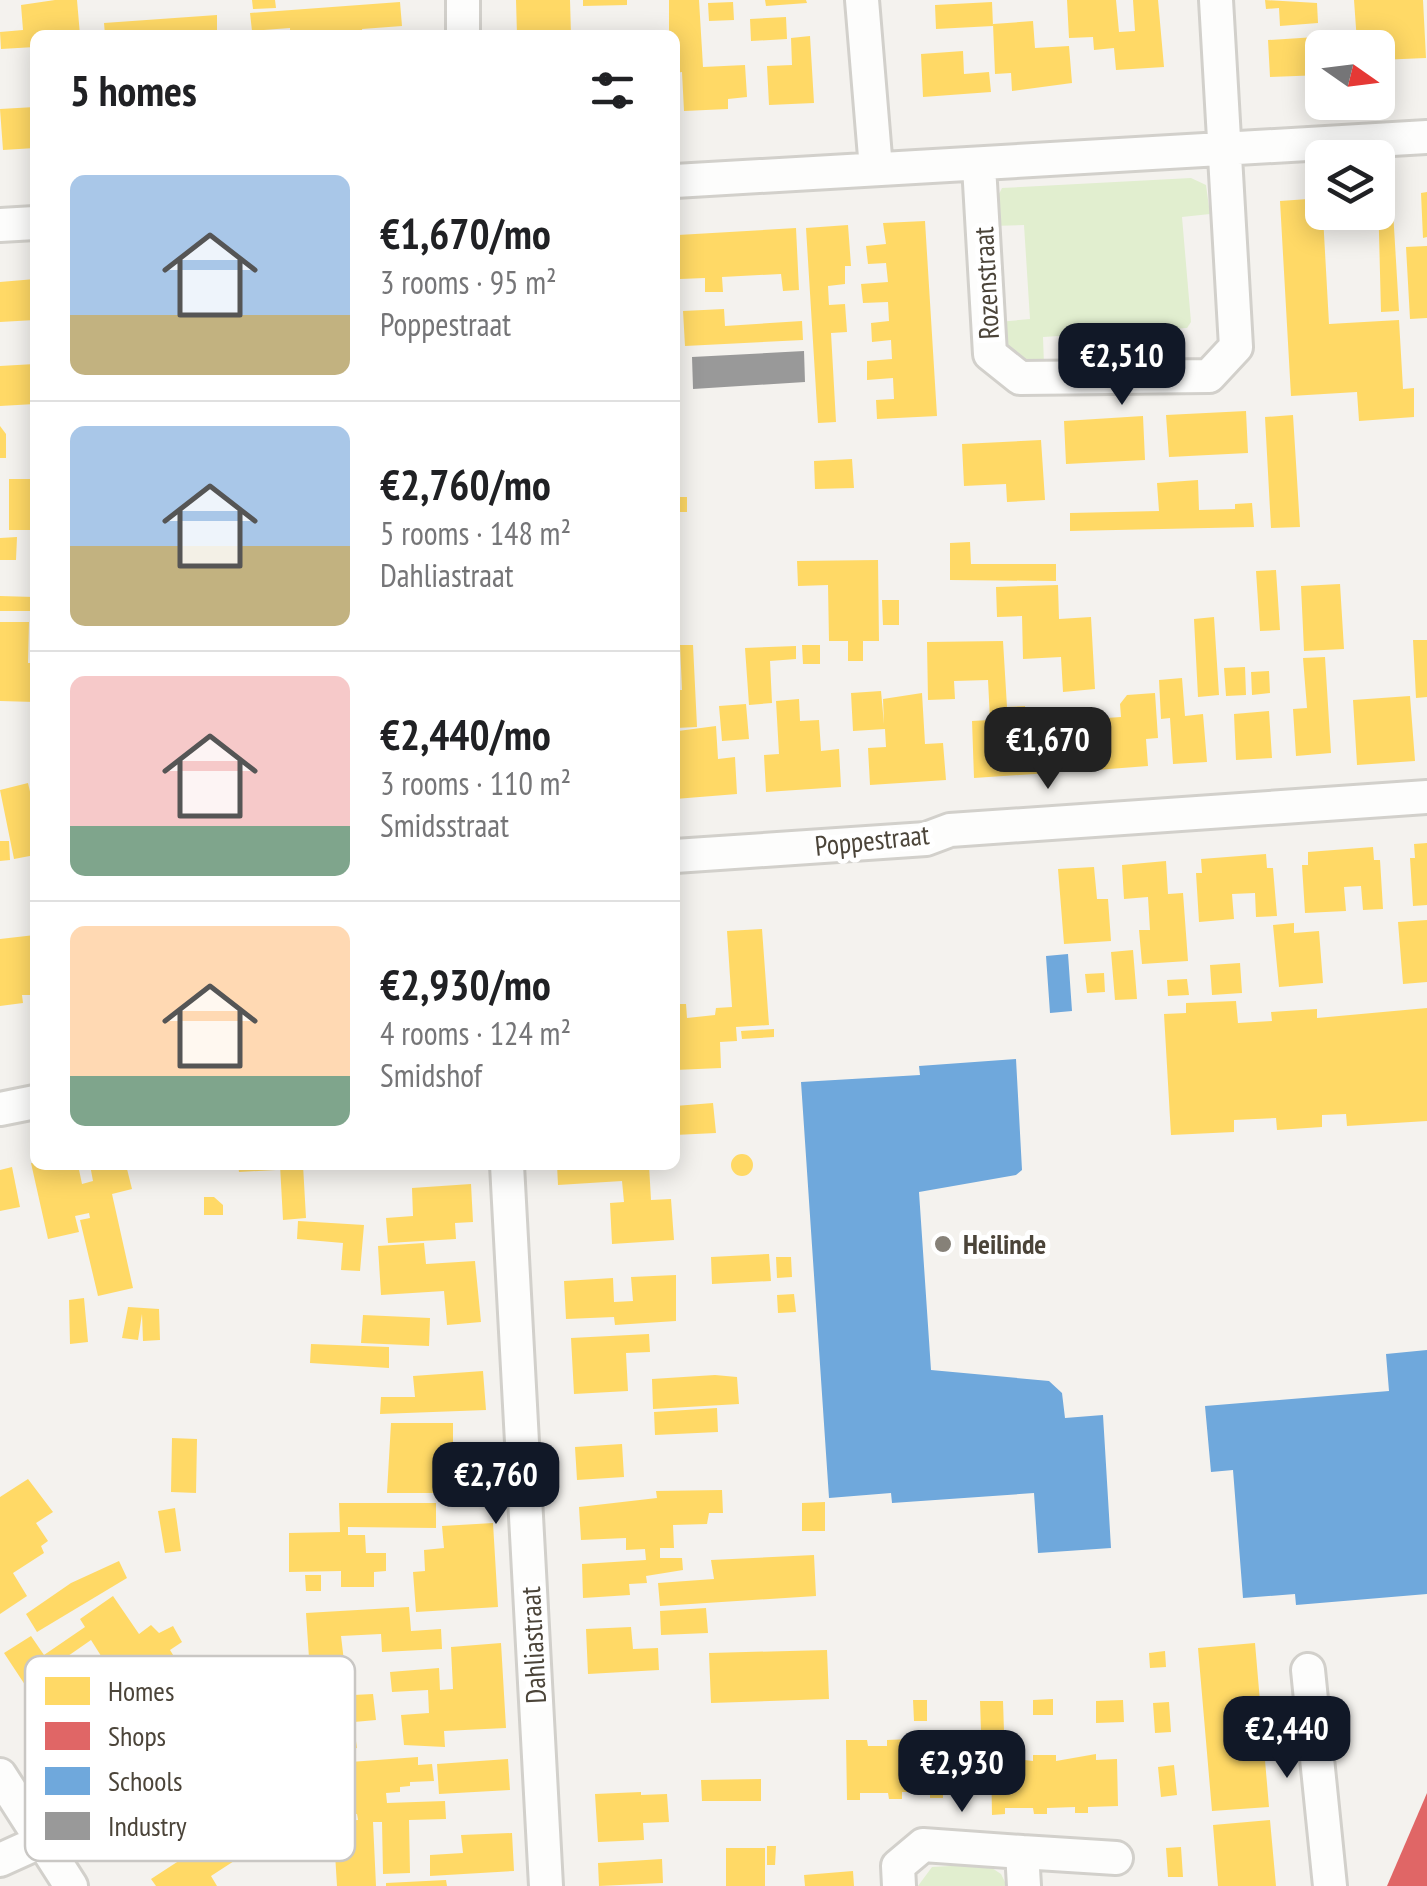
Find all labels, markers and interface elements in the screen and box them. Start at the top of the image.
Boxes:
north arrow [1305,30,1395,120]
map controls [1305,30,1395,230]
text: 5 homes [70,63,197,118]
icon: filters [585,63,640,118]
button: layers [1305,140,1395,230]
text: €1,670/mo [380,206,551,261]
icon: home [150,215,270,335]
street label: Rozenstraat [964,226,1007,340]
text: 3 rooms · 95 m² [380,261,557,303]
text: Poppestraat [380,303,511,345]
pin: €2,510 [1041,323,1203,408]
text: €2,510 [1080,334,1164,376]
text: €2,760/mo [380,457,551,512]
icon: home [150,466,270,586]
text: 5 rooms · 148 m² [380,512,571,554]
text: Dahliastraat [380,554,514,596]
text: €2,440/mo [380,707,551,762]
pin: €1,670 [967,707,1129,792]
icon: home [150,716,270,836]
text: €1,670 [1006,718,1090,760]
text: 3 rooms · 110 m² [380,762,571,804]
text: Smidsstraat [380,804,509,846]
street label: Poppestraat [813,815,931,864]
text: €2,930/mo [380,957,551,1012]
icon: home [150,966,270,1086]
text: 4 rooms · 124 m² [380,1012,571,1054]
text: Smidshof [380,1054,482,1096]
place label: Heilinde [963,1225,1046,1262]
marker: Heilinde [932,1233,954,1255]
pin: €2,760 [415,1442,577,1527]
text: €2,760 [454,1453,538,1495]
street label: Dahliastraat [511,1585,554,1704]
legend [25,1656,355,1861]
text: Homes [108,1672,174,1709]
pin: €2,440 [1206,1696,1368,1781]
text: €2,440 [1245,1707,1329,1749]
text: Shops [108,1717,166,1754]
pin: €2,930 [881,1730,1043,1815]
text: €2,930 [920,1741,1004,1783]
text: Schools [108,1762,182,1799]
text: Industry [108,1807,187,1844]

